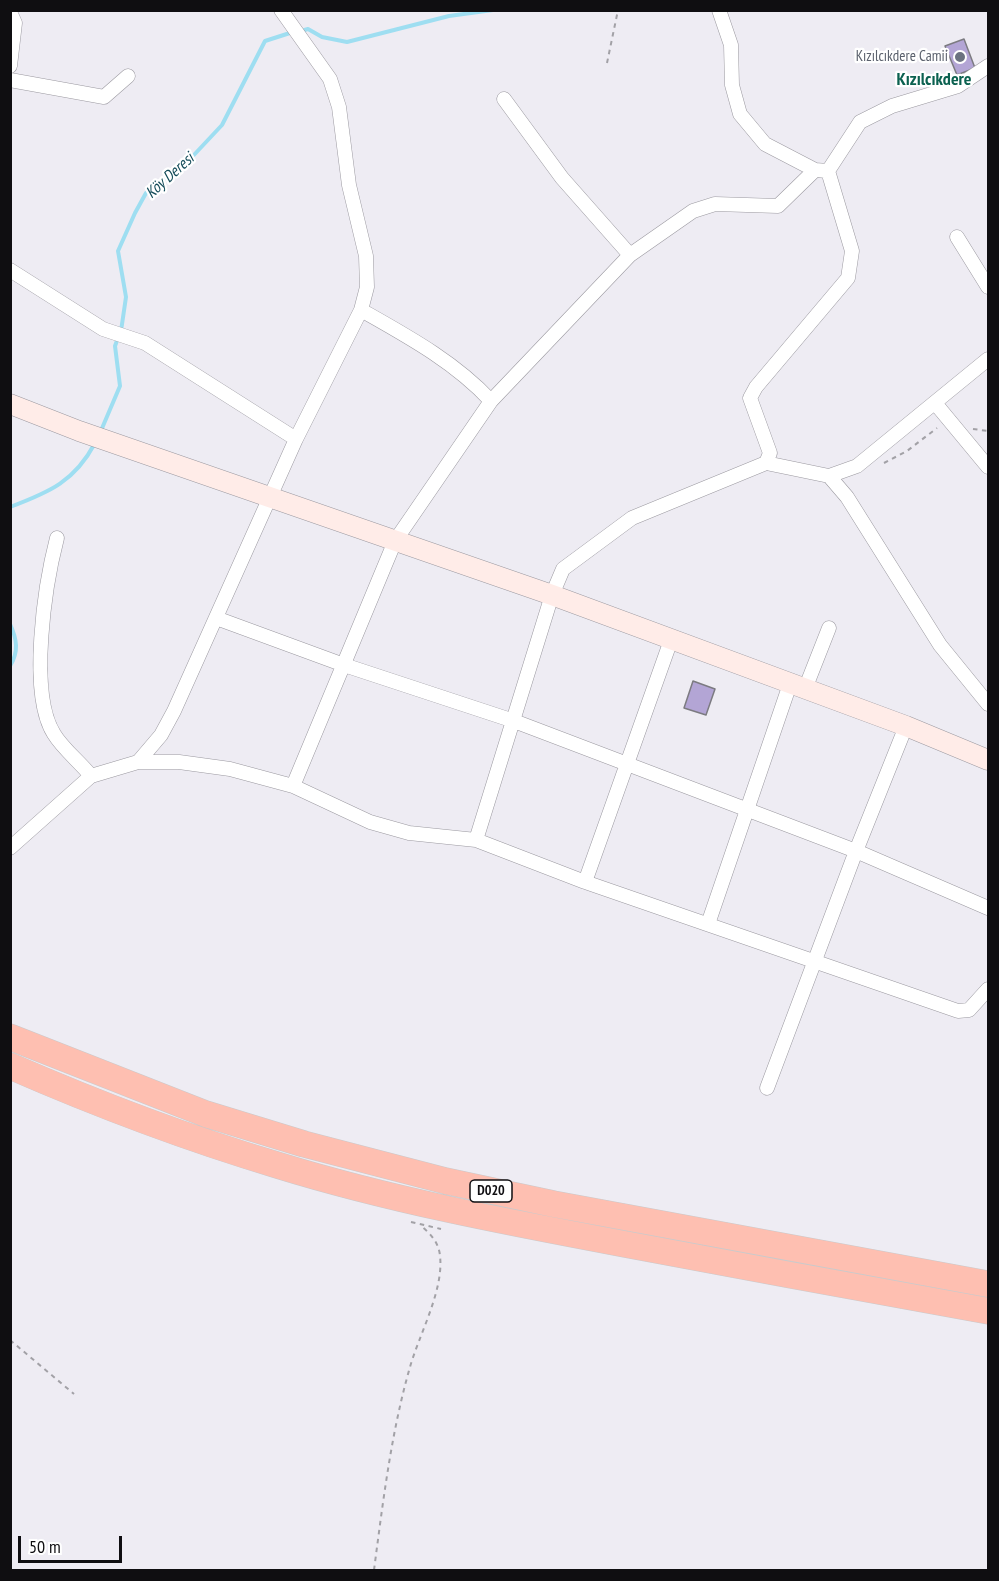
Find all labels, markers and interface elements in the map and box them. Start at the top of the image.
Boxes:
place label: Kızılcıkdere Camii [856,48,948,66]
marker: Kızılcıkdere Camii [953,50,967,64]
district label: Kızılcıkdere [896,69,972,91]
water label: Köy Deresi [142,149,198,203]
road number: D020 [470,1180,512,1202]
scale bar [21,1524,124,1562]
text: 50 m [29,1535,61,1558]

